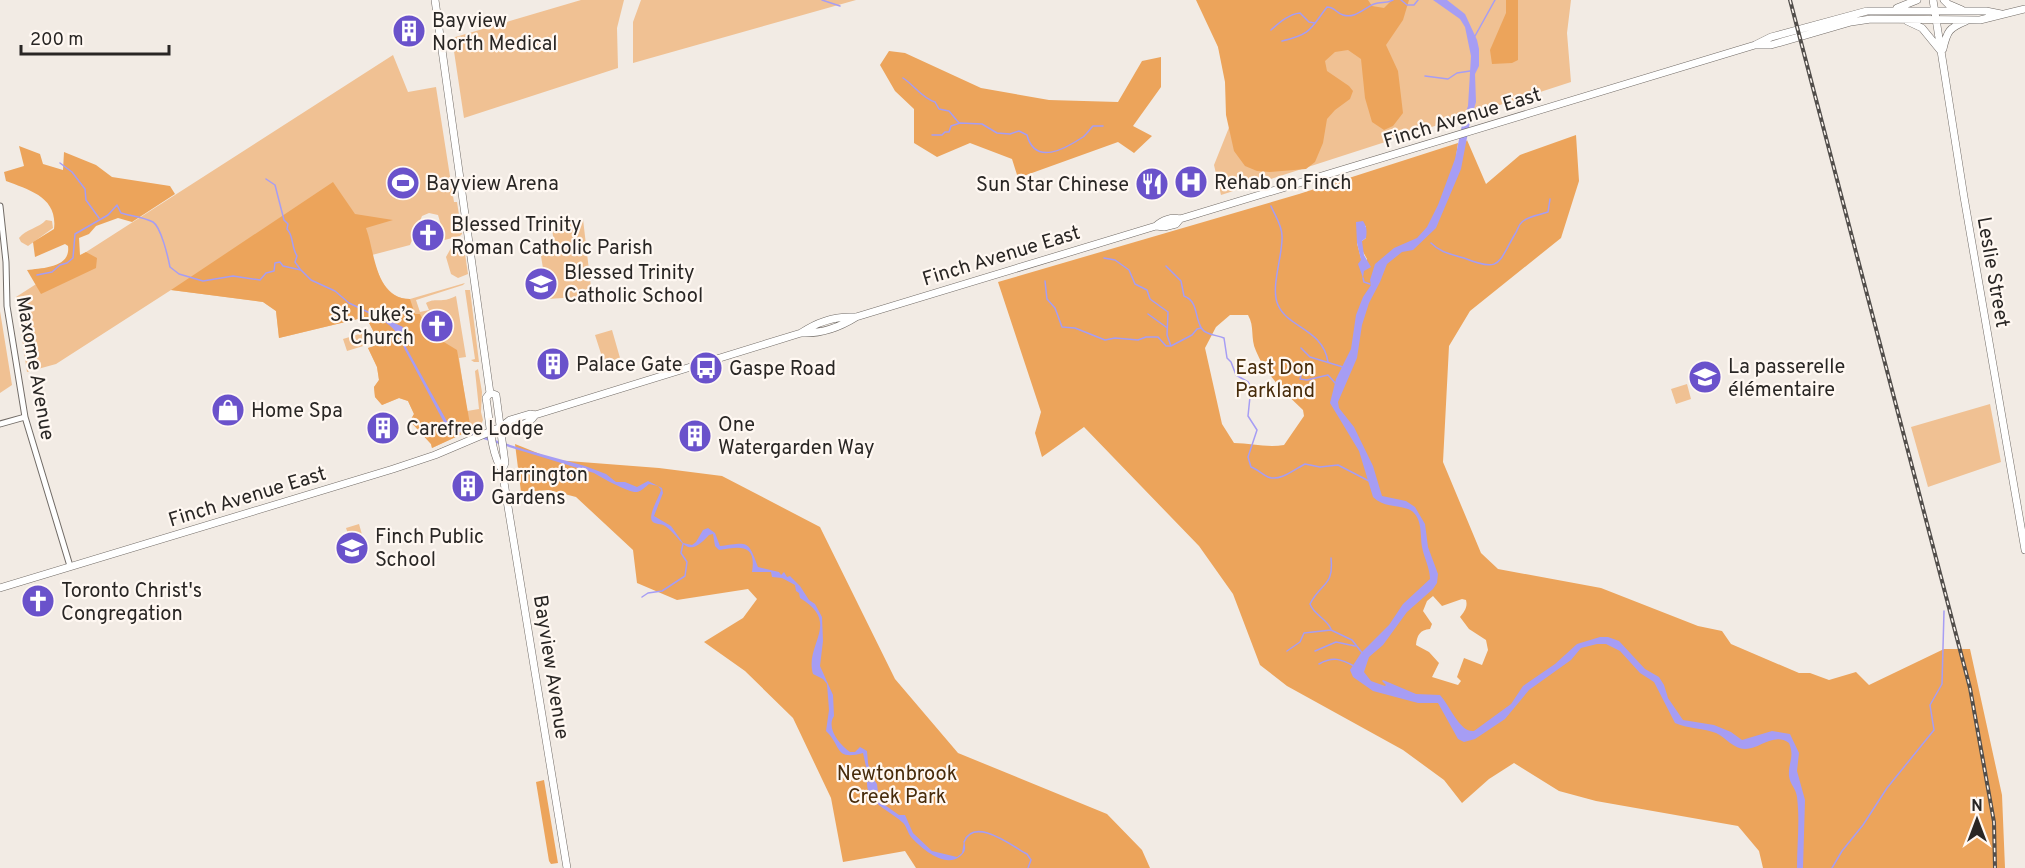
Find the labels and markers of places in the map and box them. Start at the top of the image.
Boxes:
place label: Bayview North Medical [432,9,558,58]
building icon: Bayview North Medical [391,13,427,49]
hospital icon: Rehab on Finch [1173,164,1209,200]
sports icon: Bayview Arena [385,165,421,201]
restaurant icon: Sun Star Chinese [1134,166,1170,202]
place label: Rehab on Finch [1214,171,1352,197]
place label: Bayview Arena [426,172,559,198]
place label: Sun Star Chinese [976,173,1129,199]
place label: Blessed Trinity Roman Catholic Parish [451,213,653,262]
church icon: Blessed Trinity Roman Catholic Parish [410,217,446,253]
place label: Blessed Trinity Catholic School [564,261,703,310]
school or university icon: Blessed Trinity Catholic School [523,266,559,302]
place label: St. Luke’s Church [330,303,414,352]
church icon: St. Luke’s Church [419,308,455,344]
building icon: Palace Gate [535,346,571,382]
bus stop icon: Gaspe Road [688,350,724,386]
place label: Palace Gate [576,353,683,379]
place label: La passerelle élémentaire [1728,355,1845,404]
place label: Gaspe Road [729,357,836,383]
school or university icon: La passerelle élémentaire [1687,359,1723,395]
shop icon: Home Spa [210,392,246,428]
place label: Home Spa [251,399,343,425]
building icon: Carefree Lodge [365,410,401,446]
place label: One Watergarden Way [718,413,875,462]
place label: Carefree Lodge [406,417,544,443]
building icon: One Watergarden Way [677,418,713,454]
place label: Harrington Gardens [491,463,588,512]
building icon: Harrington Gardens [450,468,486,504]
place label: Finch Public School [375,525,484,574]
school or university icon: Finch Public School [334,530,370,566]
place label: Toronto Christ's Congregation [61,579,202,628]
church icon: Toronto Christ's Congregation [20,583,56,619]

